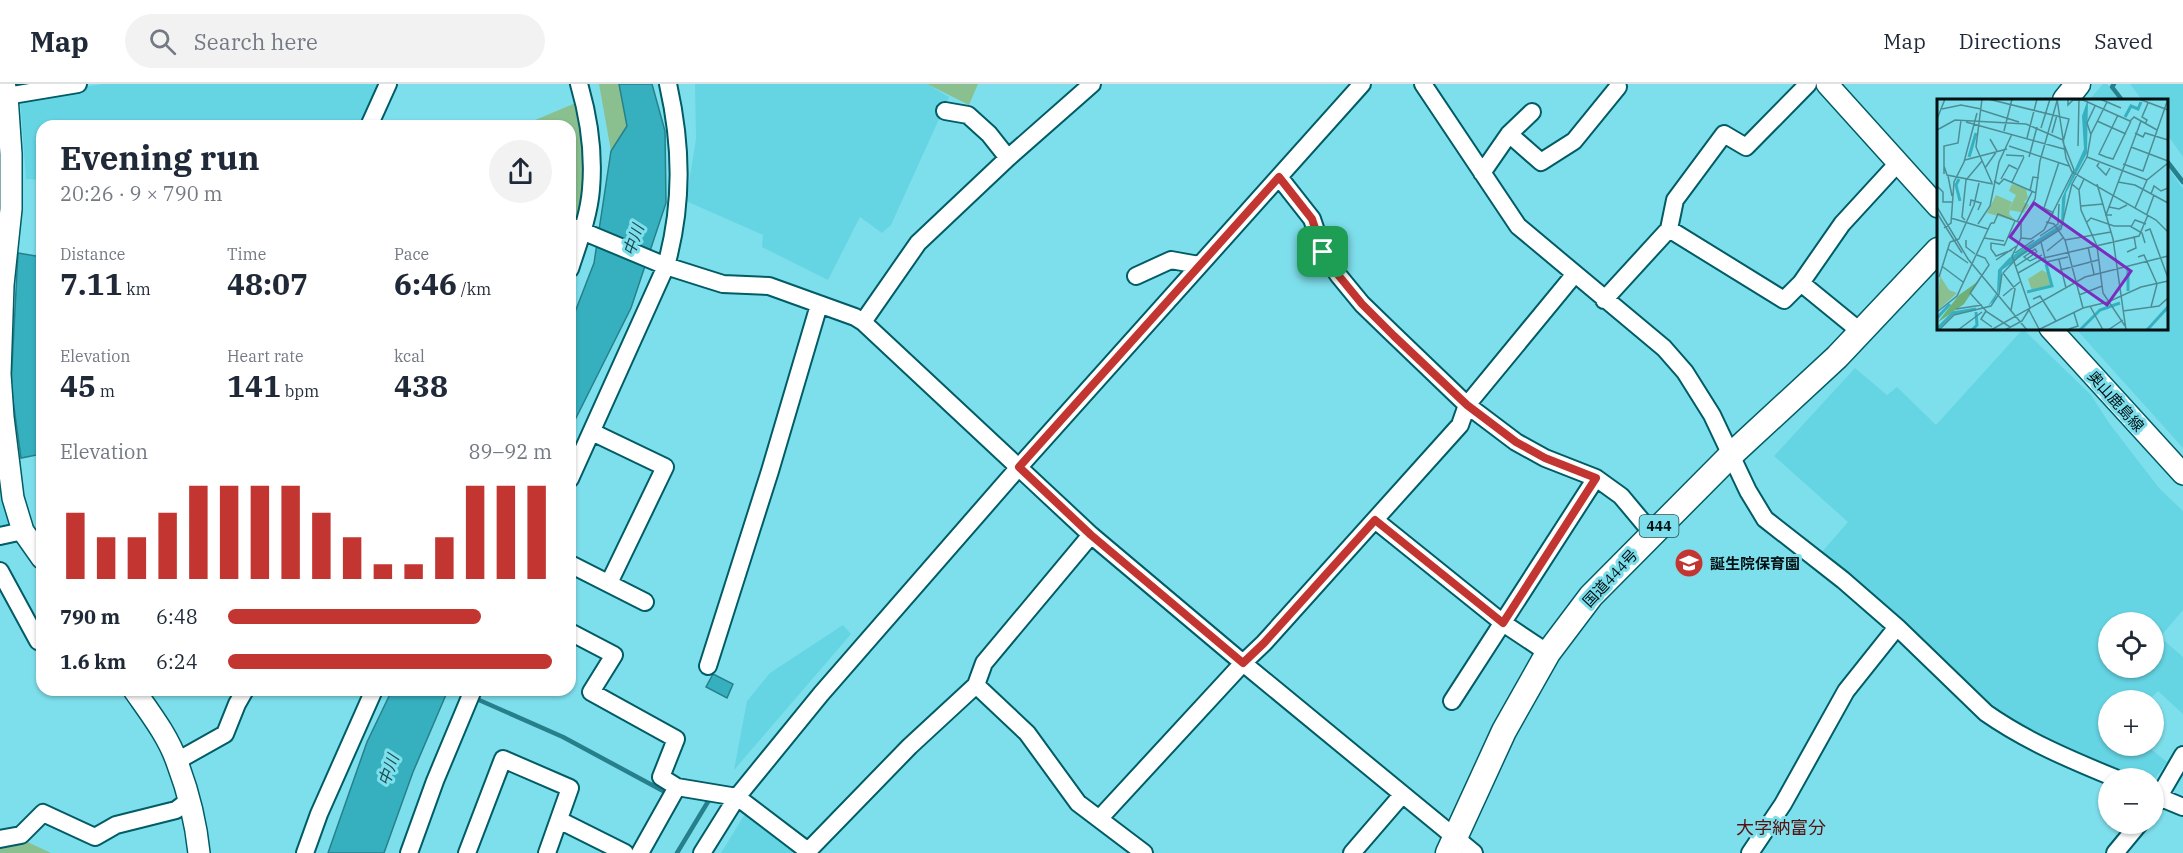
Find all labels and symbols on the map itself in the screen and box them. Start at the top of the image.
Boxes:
inset map [1937,99,2168,330]
water label: 中川 [618,220,648,258]
pin [1297,226,1348,277]
street label: 奥山鹿島線 [2084,367,2148,435]
road number: 444 [1640,515,1678,537]
street label: 国道444号 [1578,545,1642,611]
school or university icon: 誕生院保育園 [1673,547,1705,579]
place label: 誕生院保育園 [1710,554,1800,573]
water label: 中川 [373,750,403,788]
district label: 大字納富分 [1736,816,1826,839]

